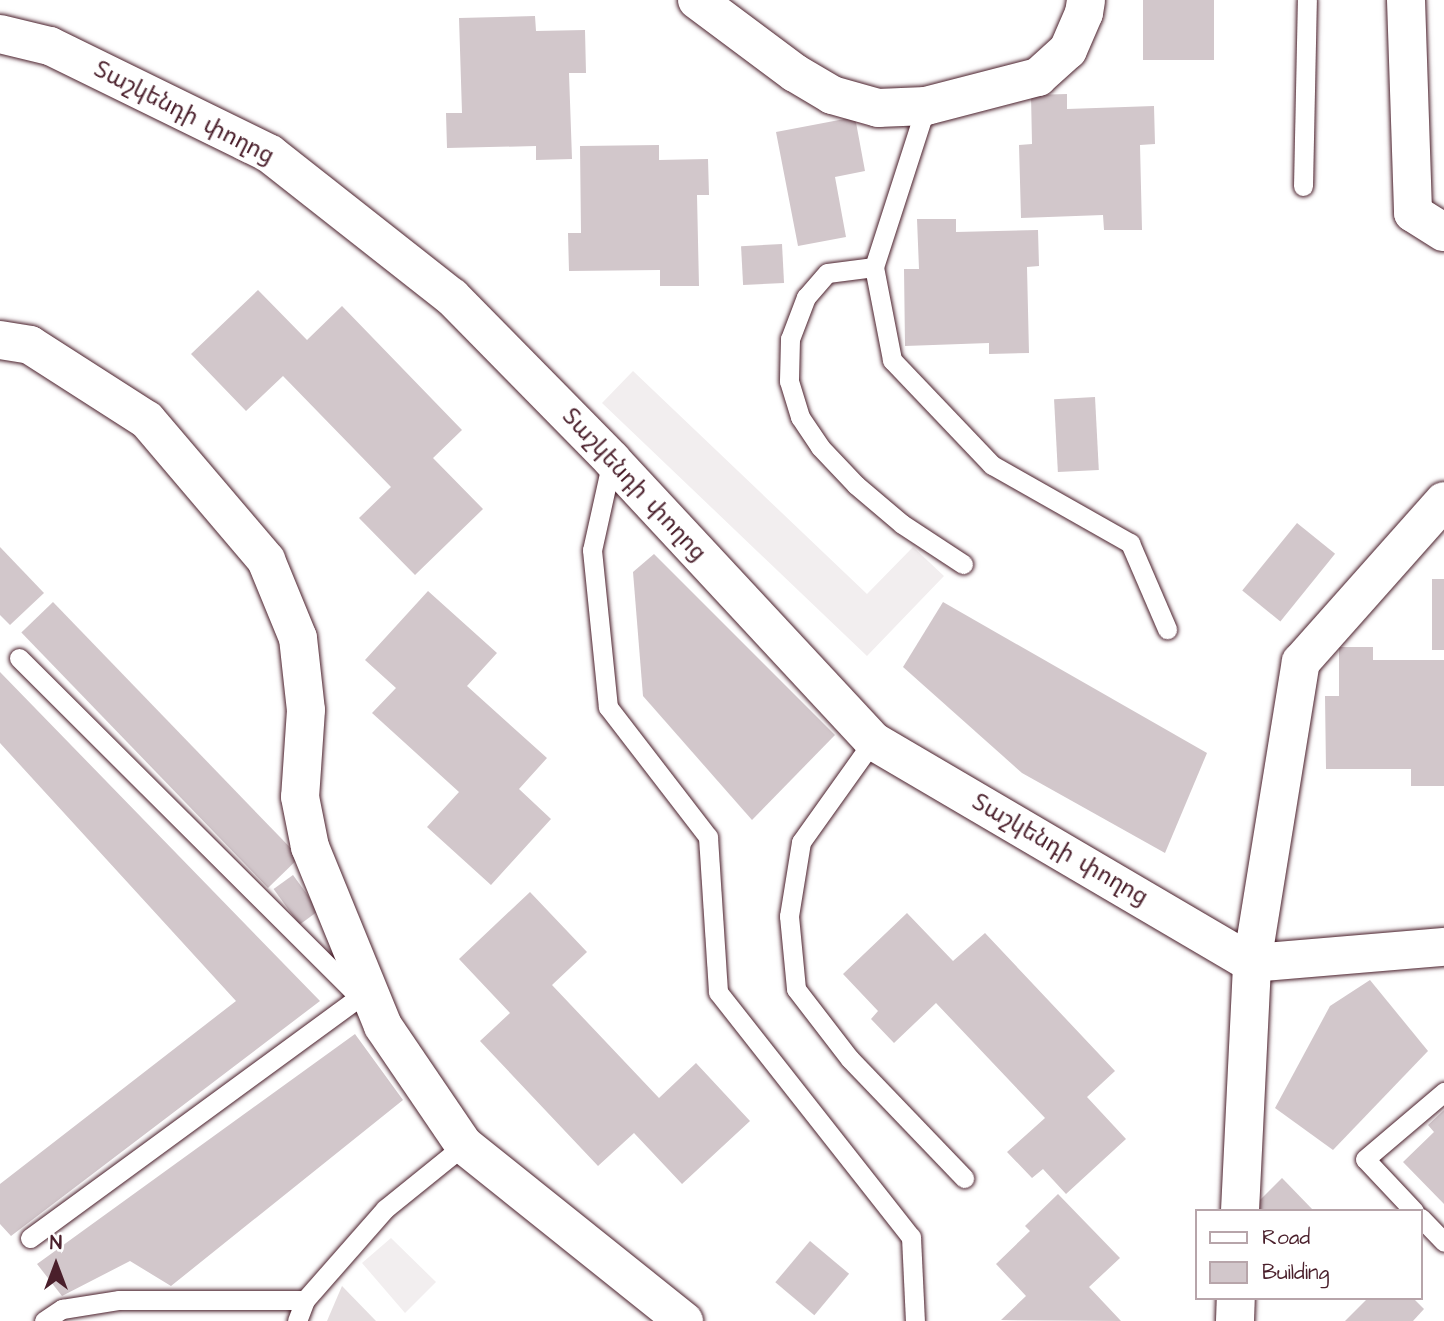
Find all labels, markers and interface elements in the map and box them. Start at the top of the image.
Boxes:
street label: Տաշկենդի փողոց [89,56,279,170]
street label: Տաշկենդի փողոց [556,403,712,567]
street label: Տաշկենդի փողոց [967,788,1153,912]
legend [1196,1209,1423,1300]
text: Road [1262,1223,1310,1252]
north arrow [21,1230,91,1300]
text: N [50,1230,62,1257]
text: Building [1262,1258,1329,1287]

